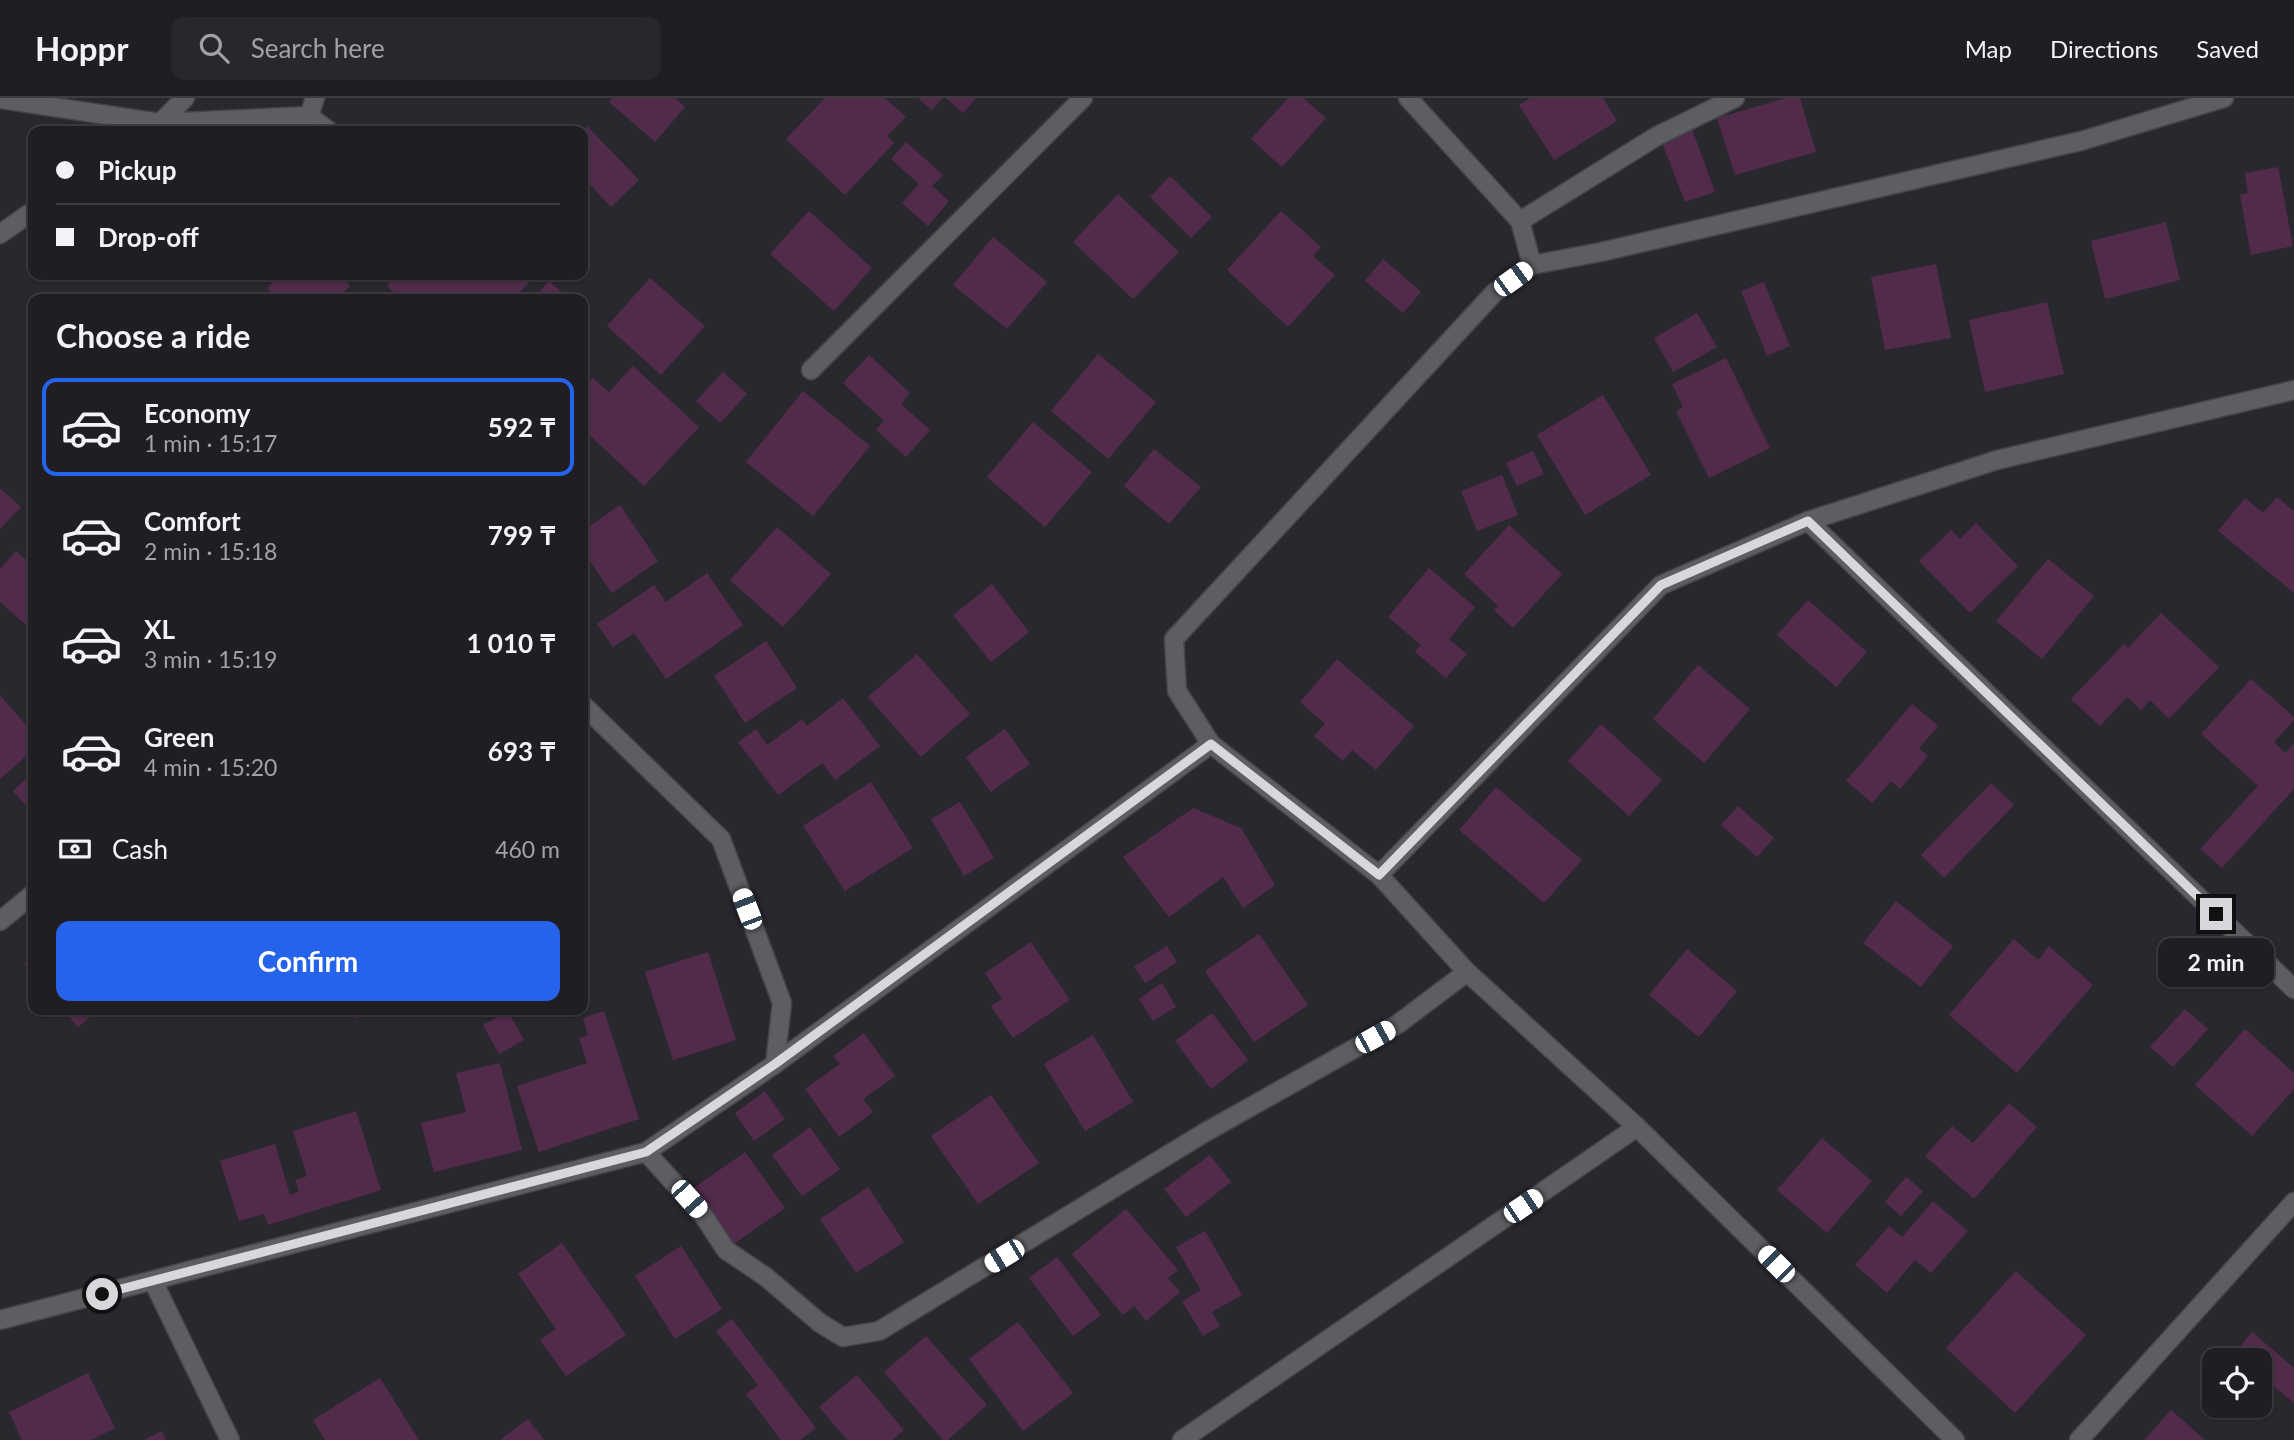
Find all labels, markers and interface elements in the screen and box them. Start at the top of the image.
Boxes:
search box [171,17,661,80]
text: Hoppr [35,28,129,68]
icon: search [195,29,233,67]
text: Search here [251,32,385,64]
text: Map [1965,34,2012,63]
text: Directions [2050,34,2158,63]
text: Saved [2196,34,2259,63]
text: Pickup [98,154,177,186]
text: Drop-off [98,221,199,253]
car [1490,258,1537,300]
text: Choose a ride [56,316,250,355]
icon: car [60,396,123,459]
text: Economy [144,397,250,429]
text: 592 ₸ [488,411,556,443]
text: 1 min · 15:17 [144,429,277,457]
icon: car [60,504,123,567]
text: Comfort [144,505,241,537]
text: 799 ₸ [488,519,556,551]
text: 2 min · 15:18 [144,537,277,565]
icon: car [60,612,123,675]
text: XL [144,613,175,645]
text: 1 010 ₸ [466,627,556,659]
text: 3 min · 15:19 [144,645,277,673]
icon: car [60,720,123,783]
text: Green [144,721,214,753]
text: 693 ₸ [488,735,556,767]
text: 4 min · 15:20 [144,753,277,781]
icon: cash [56,830,94,868]
text: Cash [112,833,168,865]
text: 460 m [495,835,560,863]
car [730,886,765,932]
route end [2200,898,2232,930]
button: Confirm [56,921,560,1001]
callout: 2 min [2158,938,2274,988]
text: 2 min [2187,948,2245,976]
car [1352,1018,1399,1056]
car [668,1176,711,1222]
car [1500,1186,1547,1226]
car [981,1236,1028,1276]
car [1754,1242,1799,1286]
route start [86,1278,118,1310]
map controls [2202,1348,2272,1418]
button: locate [2202,1348,2272,1418]

